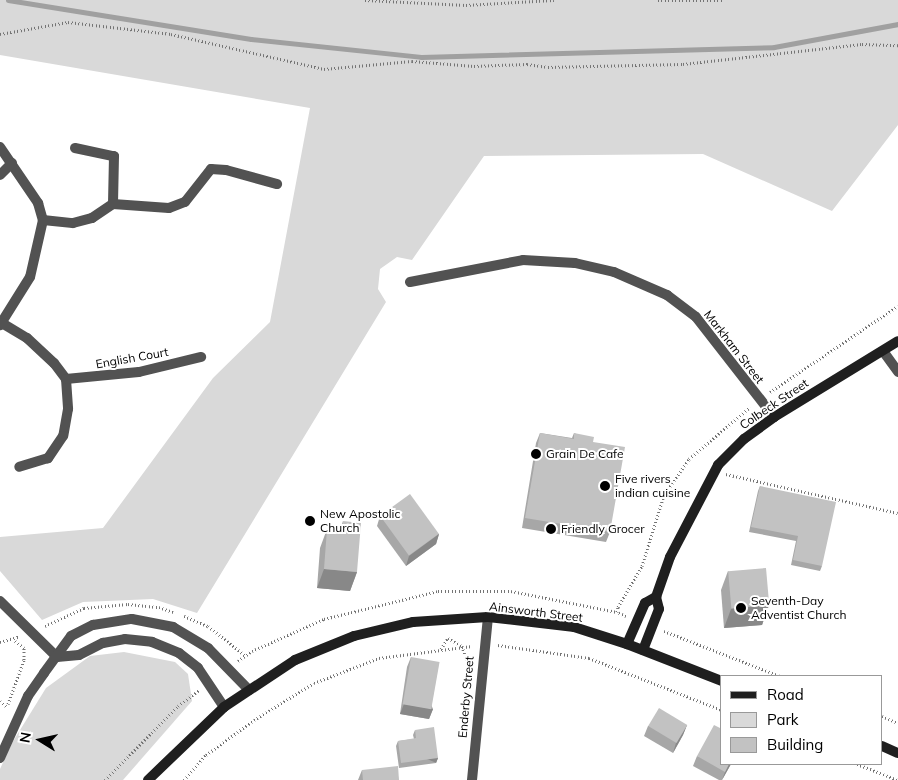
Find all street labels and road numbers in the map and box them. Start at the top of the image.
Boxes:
street label: Markham Street [701,307,767,387]
street label: English Court [95,345,169,371]
street label: Colbeck Street [737,376,811,432]
street label: Ainsworth Street [488,599,584,625]
street label: Enderby Street [455,656,477,738]

